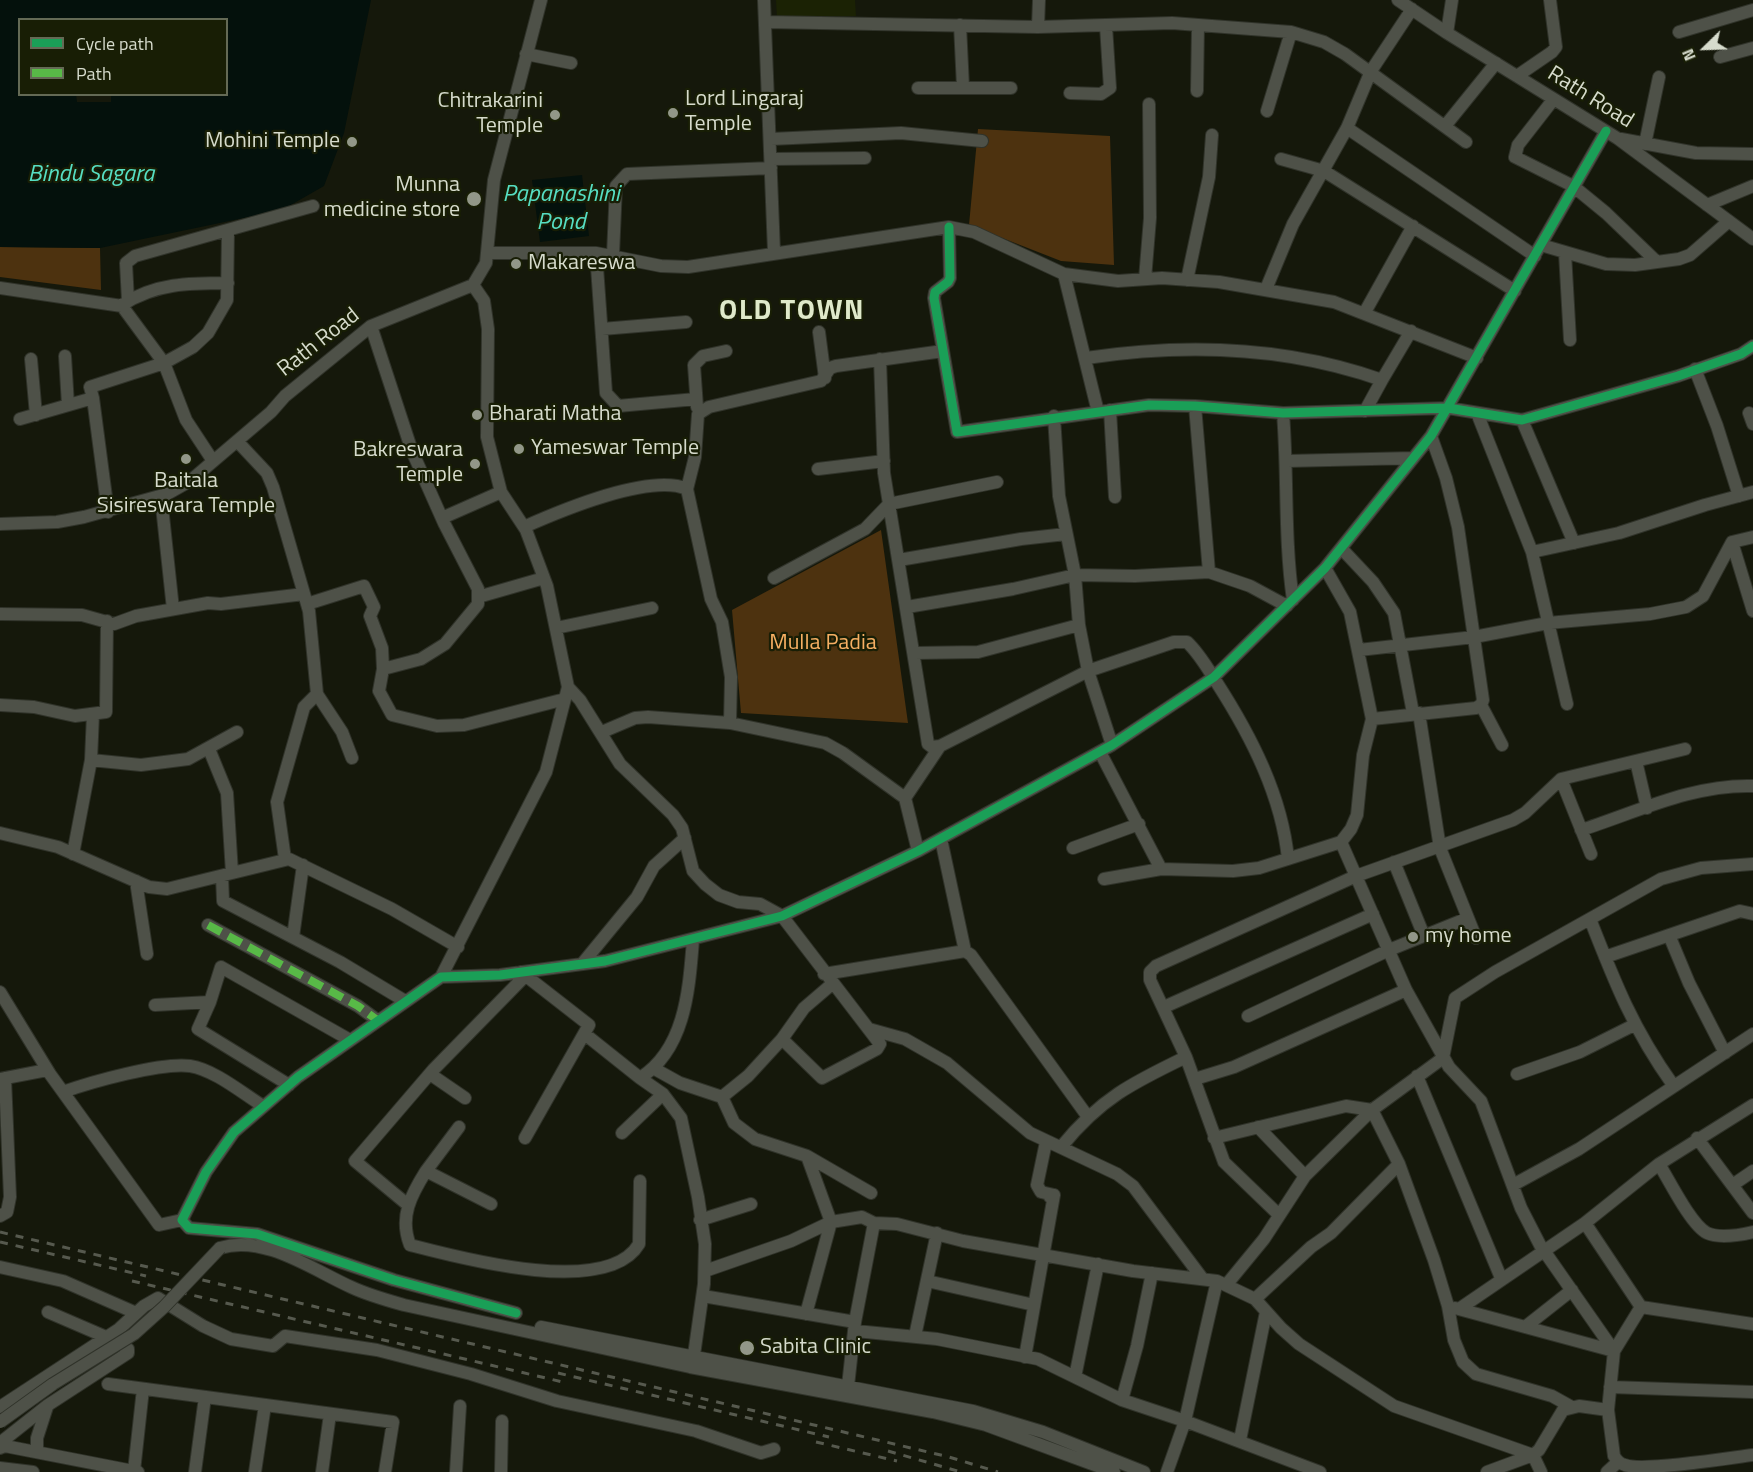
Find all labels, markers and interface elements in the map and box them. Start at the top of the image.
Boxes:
legend [18,18,228,96]
north arrow [1675,18,1735,78]
text: Cycle path [76,30,154,57]
text: N [1675,45,1702,65]
text: Path [76,60,112,87]
street label: Rath Road [1542,61,1638,135]
place label: Lord Lingaraj Temple [685,87,804,138]
place label: Chitrakarini Temple [437,89,543,140]
marker: Lord Lingaraj Temple [666,106,680,120]
marker: Chitrakarini Temple [548,108,562,122]
place label: Mohini Temple [205,129,340,155]
marker: Mohini Temple [345,135,359,149]
water label: Bindu Sagara [28,161,154,189]
place label: Munna medicine store [324,173,460,224]
water label: Papanashini Pond [502,181,620,237]
marker: Munna medicine store [465,190,483,208]
place label: Makareswa [528,251,635,277]
marker: Makareswa [509,257,523,271]
district label: OLD TOWN [719,295,865,329]
street label: Rath Road [273,303,365,383]
place label: Bharati Matha [489,402,621,428]
marker: Bharati Matha [470,408,484,422]
place label: Yameswar Temple [531,436,699,462]
place label: Bakreswara Temple [353,438,463,490]
marker: Yameswar Temple [512,442,526,456]
marker: Baitala Sisireswara Temple [179,452,193,466]
marker: Bakreswara Temple [468,457,482,471]
place label: Baitala Sisireswara Temple [97,469,275,520]
park label: Mulla Padia [769,631,877,657]
place label: my home [1425,924,1512,950]
marker: my home [1406,930,1420,944]
place label: Sabita Clinic [760,1335,871,1361]
marker: Sabita Clinic [738,1339,756,1357]

